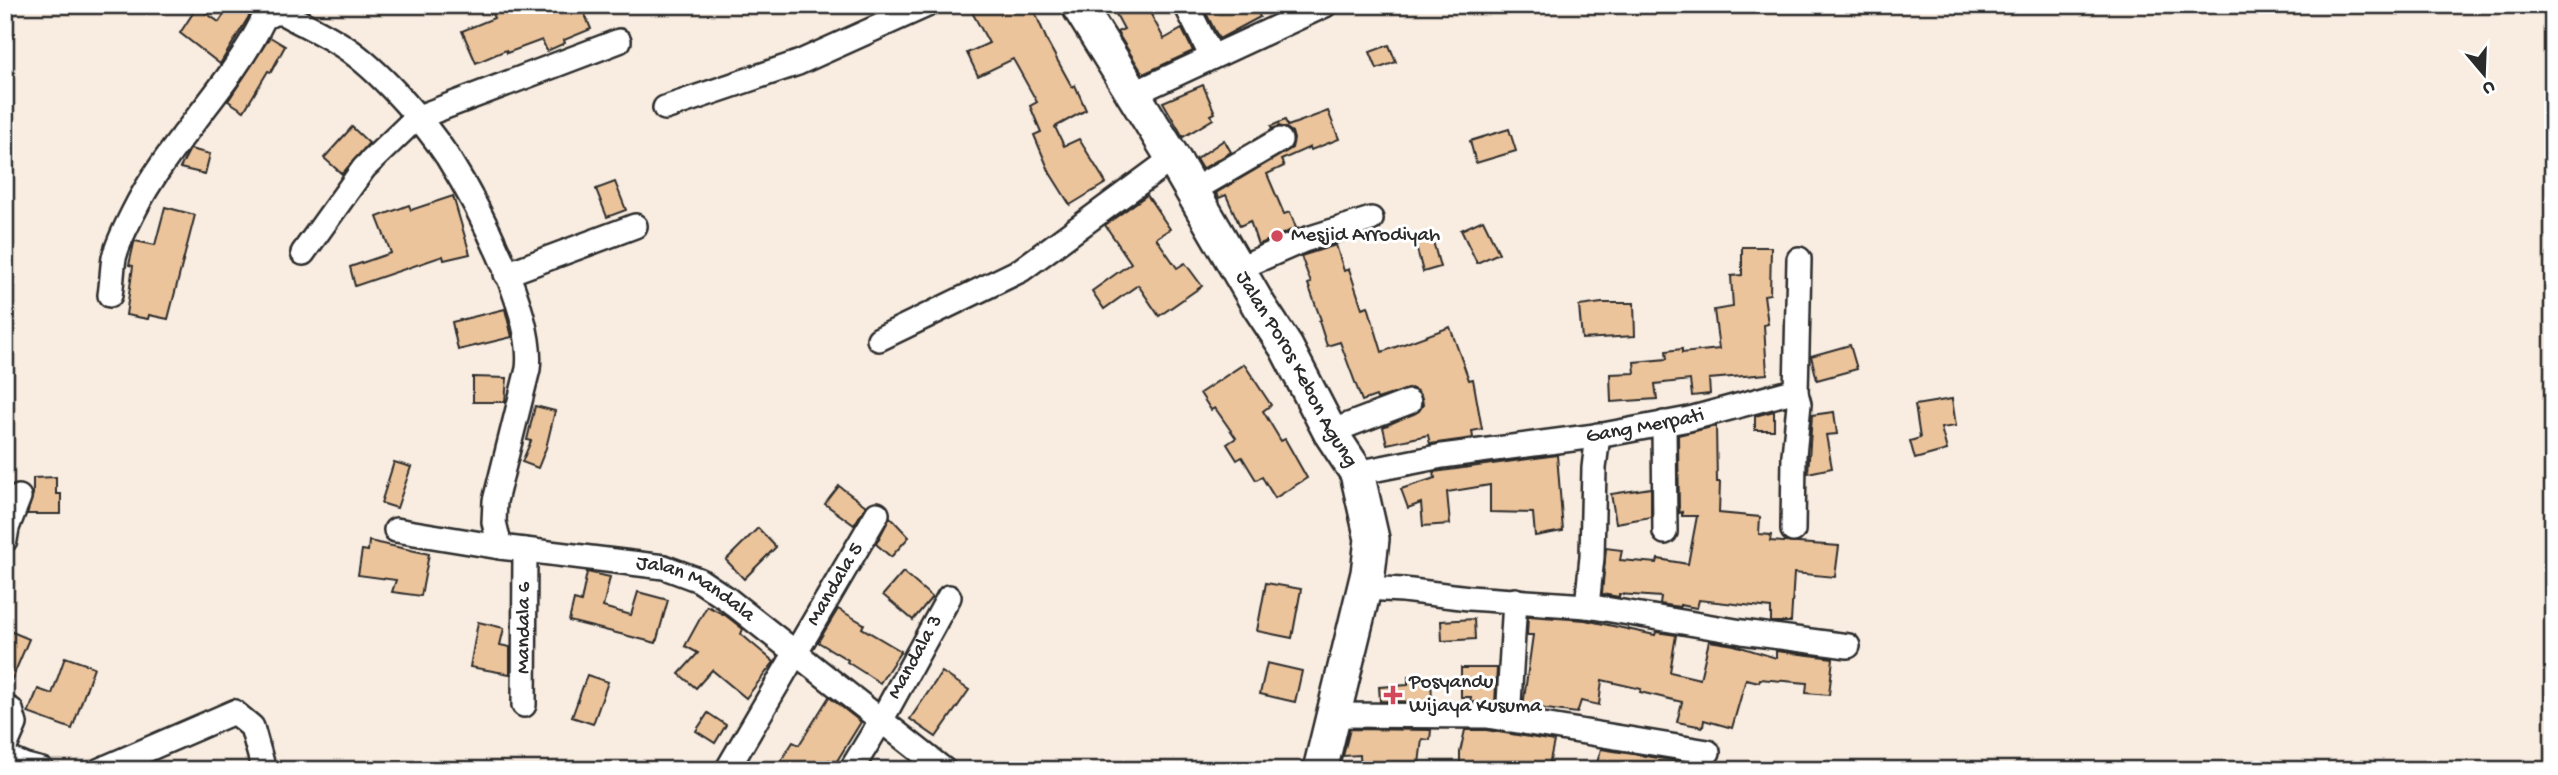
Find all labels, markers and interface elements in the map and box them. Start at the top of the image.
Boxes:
north arrow [2450,38,2520,108]
text: U [2479,74,2497,99]
place label: Mesjid Arrodiyah [1291,224,1440,249]
marker: Mesjid Arrodiyah [1269,228,1285,244]
street label: Jalan Poros Kebon Agung [1229,267,1363,473]
street label: Gang Merpati [1585,403,1707,450]
street label: Mandala 5 [802,538,870,631]
street label: Jalan Mandala [635,551,761,629]
street label: Mandala 6 [512,582,537,674]
street label: Mandala 3 [883,611,949,704]
place label: Posyandu Wijaya Kusuma [1408,671,1543,720]
marker: Posyandu Wijaya Kusuma [1383,685,1403,705]

